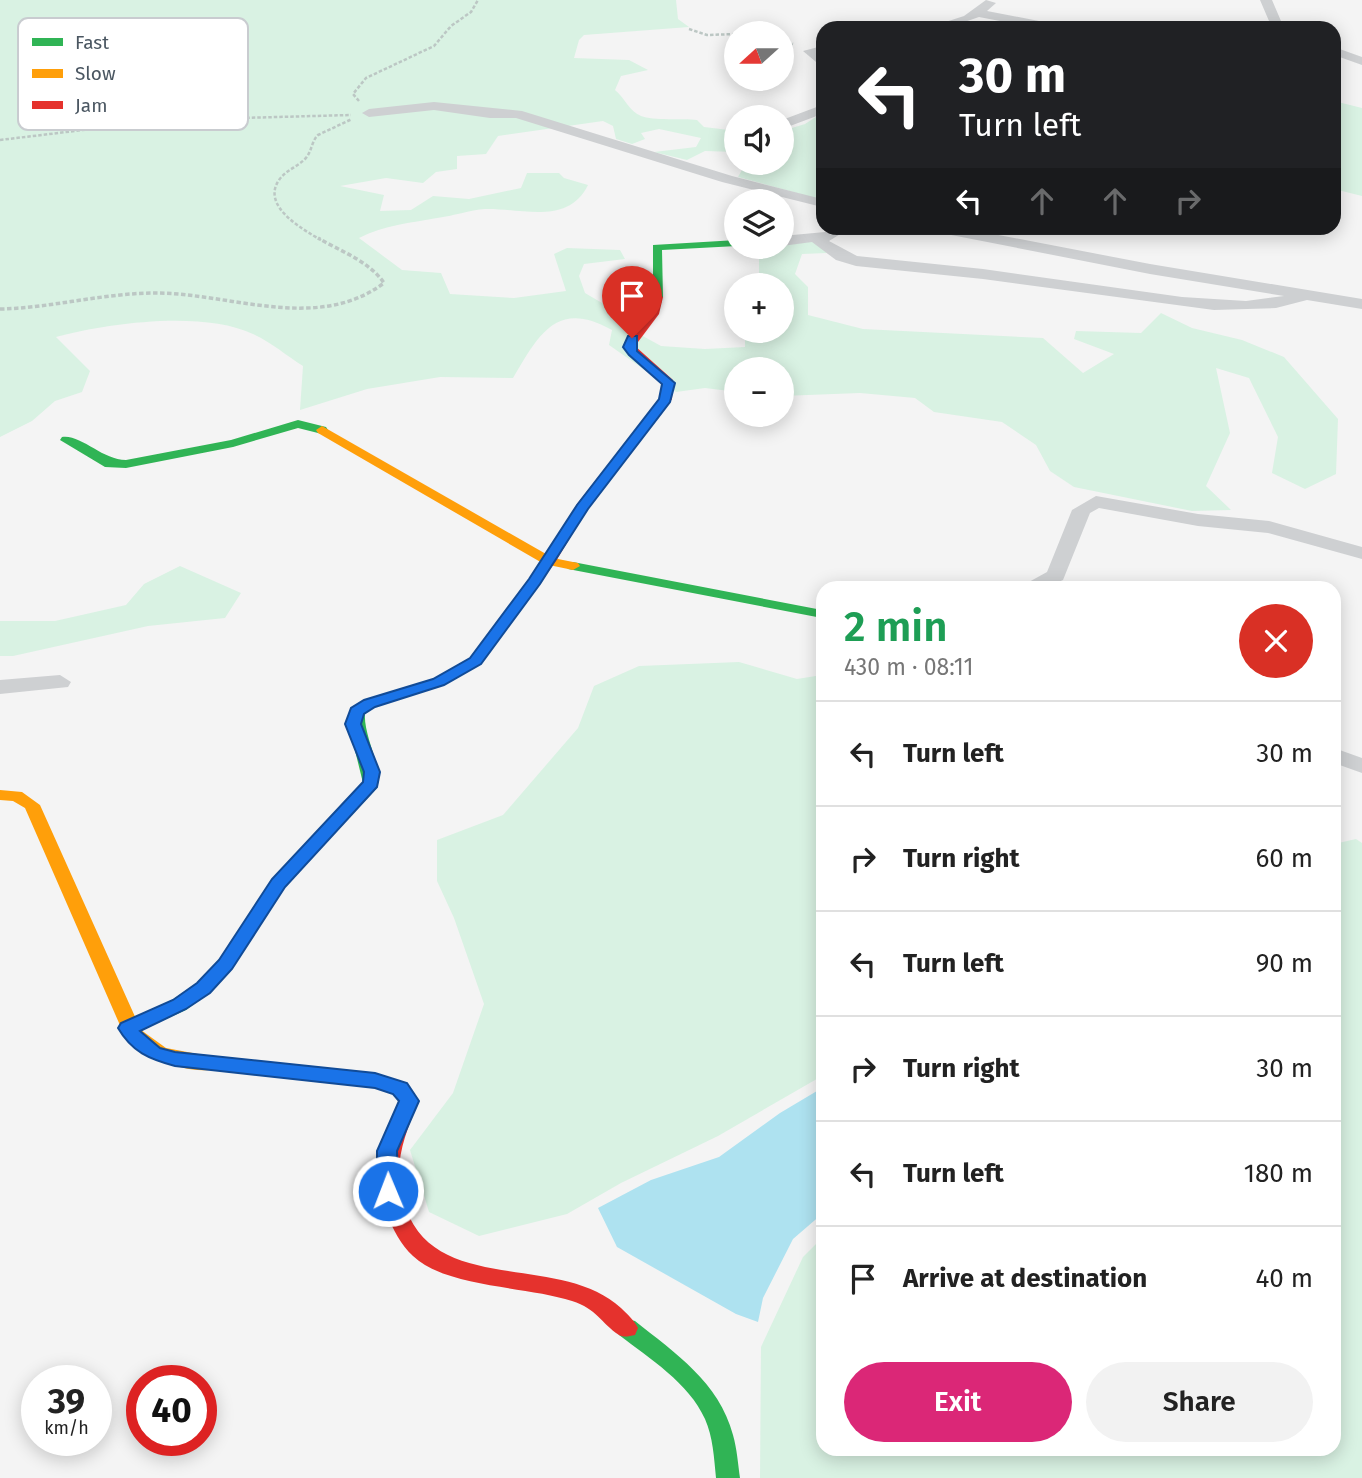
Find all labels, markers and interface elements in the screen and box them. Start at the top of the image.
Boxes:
legend [18,18,248,130]
north arrow [724,21,794,91]
map controls [724,21,794,427]
text: Fast [75,31,109,54]
text: 30 m [959,46,1066,105]
icon: left [844,49,935,140]
text: Slow [75,62,116,85]
text: Jam [75,94,107,117]
button: sound [724,105,794,175]
text: Turn left [959,106,1081,144]
icon: left [950,182,988,220]
icon: ahead [1023,182,1061,220]
icon: ahead [1096,182,1134,220]
icon: right [1169,182,1207,220]
button: layers [724,189,794,259]
pin [602,266,662,338]
button: + [724,273,794,343]
icon: arrive [613,277,651,315]
button: − [724,357,794,427]
text: 2 min [844,602,948,652]
button: close [1239,604,1313,678]
text: 430 m · 08:11 [844,653,973,681]
icon: left [844,735,882,773]
text: Turn left [903,738,1004,769]
text: 30 m [1256,738,1313,769]
icon: right [844,840,882,878]
text: Turn right [903,843,1020,874]
text: 60 m [1255,843,1313,874]
icon: left [844,945,882,983]
text: Turn left [903,948,1004,979]
text: 90 m [1256,948,1313,979]
icon: right [844,1050,882,1088]
text: Turn right [903,1053,1020,1084]
text: 30 m [1256,1053,1313,1084]
position arrow [351,1154,425,1228]
icon: left [844,1155,882,1193]
text: Turn left [903,1158,1004,1189]
text: 180 m [1244,1158,1313,1189]
icon: arrive [844,1260,882,1298]
text: Arrive at destination [903,1263,1147,1294]
text: 40 m [1255,1263,1313,1294]
button: Exit [844,1362,1072,1442]
button: Share [1086,1362,1313,1442]
speed limit sign: 40 [126,1365,217,1456]
text: 39 [48,1380,85,1422]
text: km/h [44,1417,89,1439]

